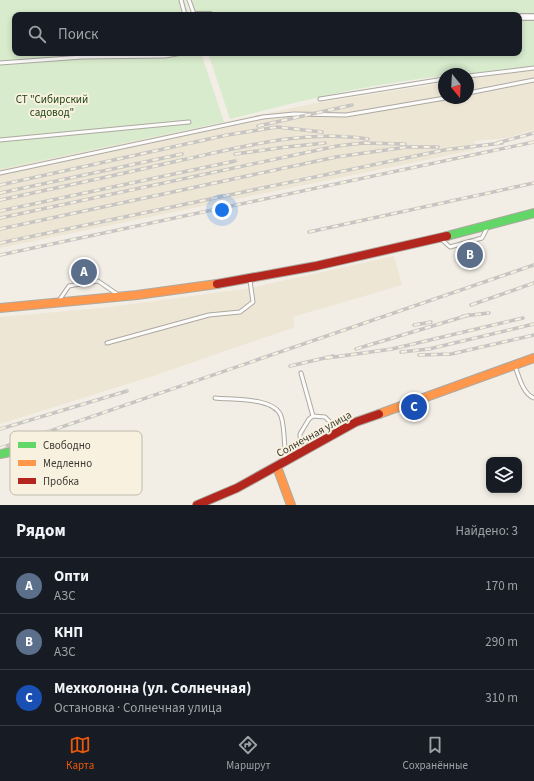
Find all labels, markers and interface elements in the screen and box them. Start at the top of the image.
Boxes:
search box [12,12,522,56]
icon: search [26,23,48,45]
text: Поиск [58,24,99,45]
north arrow [438,68,474,104]
park label: СТ "Сибирский садовод" [16,92,88,120]
your location [212,200,232,220]
pin: B [457,240,483,270]
pin: A [71,257,97,287]
pin: C [401,392,427,422]
street label: Солнечная улица [274,407,354,461]
legend [10,431,142,495]
text: Свободно [43,438,91,453]
text: Медленно [43,456,92,471]
map controls [486,457,522,493]
button: layers [486,457,522,493]
text: Пробка [43,474,79,489]
text: Рядом [16,519,66,543]
text: Найдено: 3 [456,522,518,540]
text: Опти [54,566,89,587]
text: A [25,577,33,595]
text: 170 m [485,577,518,595]
text: АЗС [54,587,76,605]
text: КНП [54,622,83,643]
text: B [25,633,33,651]
text: 290 m [485,633,518,651]
text: АЗС [54,643,76,661]
text: Мехколонна (ул. Солнечная) [54,678,251,699]
text: C [25,689,33,707]
text: 310 m [485,689,518,707]
text: Остановка · Солнечная улица [54,699,222,717]
tab: Карта [66,734,94,773]
tab: Маршрут [226,734,271,773]
tab: Сохранённые [403,734,468,773]

